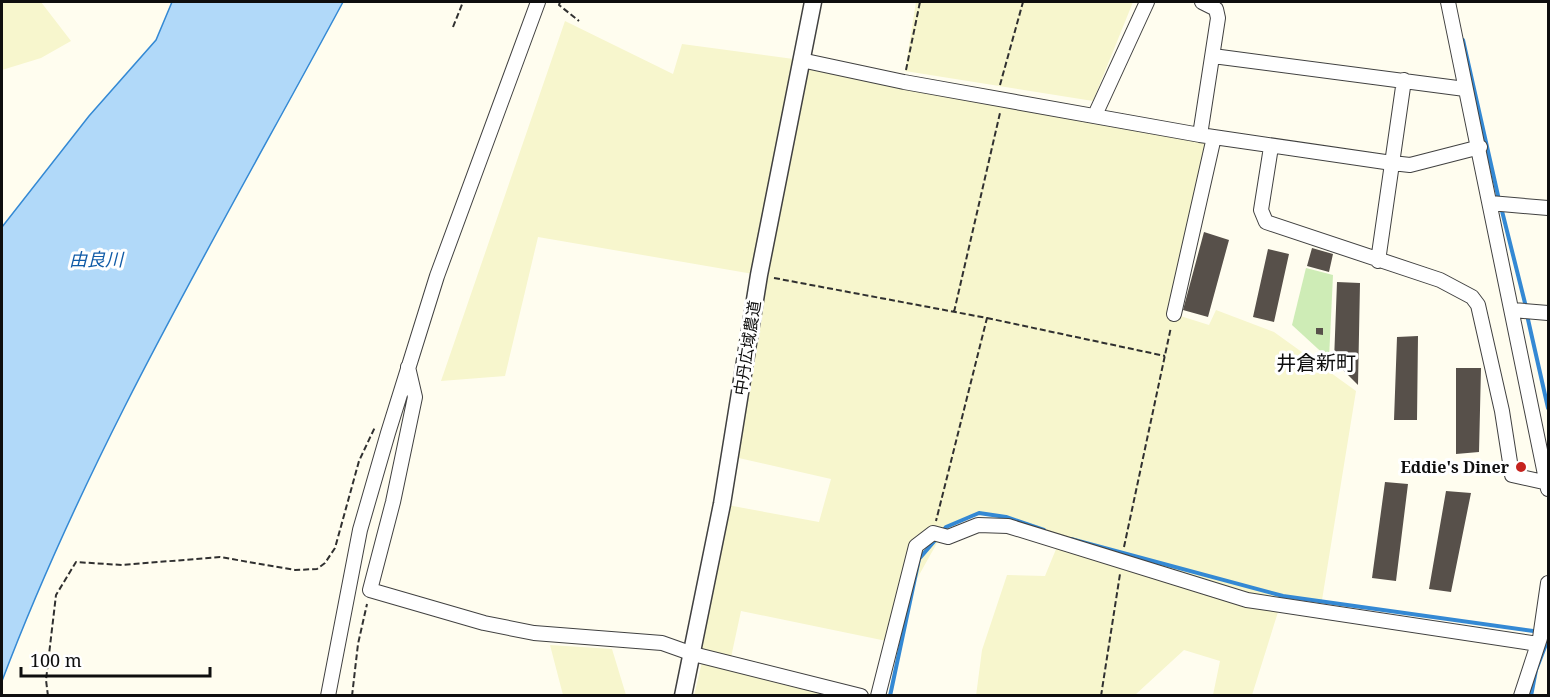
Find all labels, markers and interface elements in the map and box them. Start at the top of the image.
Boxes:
water label: 由良川 [69,247,125,271]
street label: 中丹広域農道 [729,299,765,397]
district label: 井倉新町 [1276,349,1356,376]
place label: Eddie's Diner [1400,456,1510,478]
marker: Eddie's Diner [1514,460,1528,474]
scale bar [21,640,210,678]
text: 100 m [30,648,82,672]

